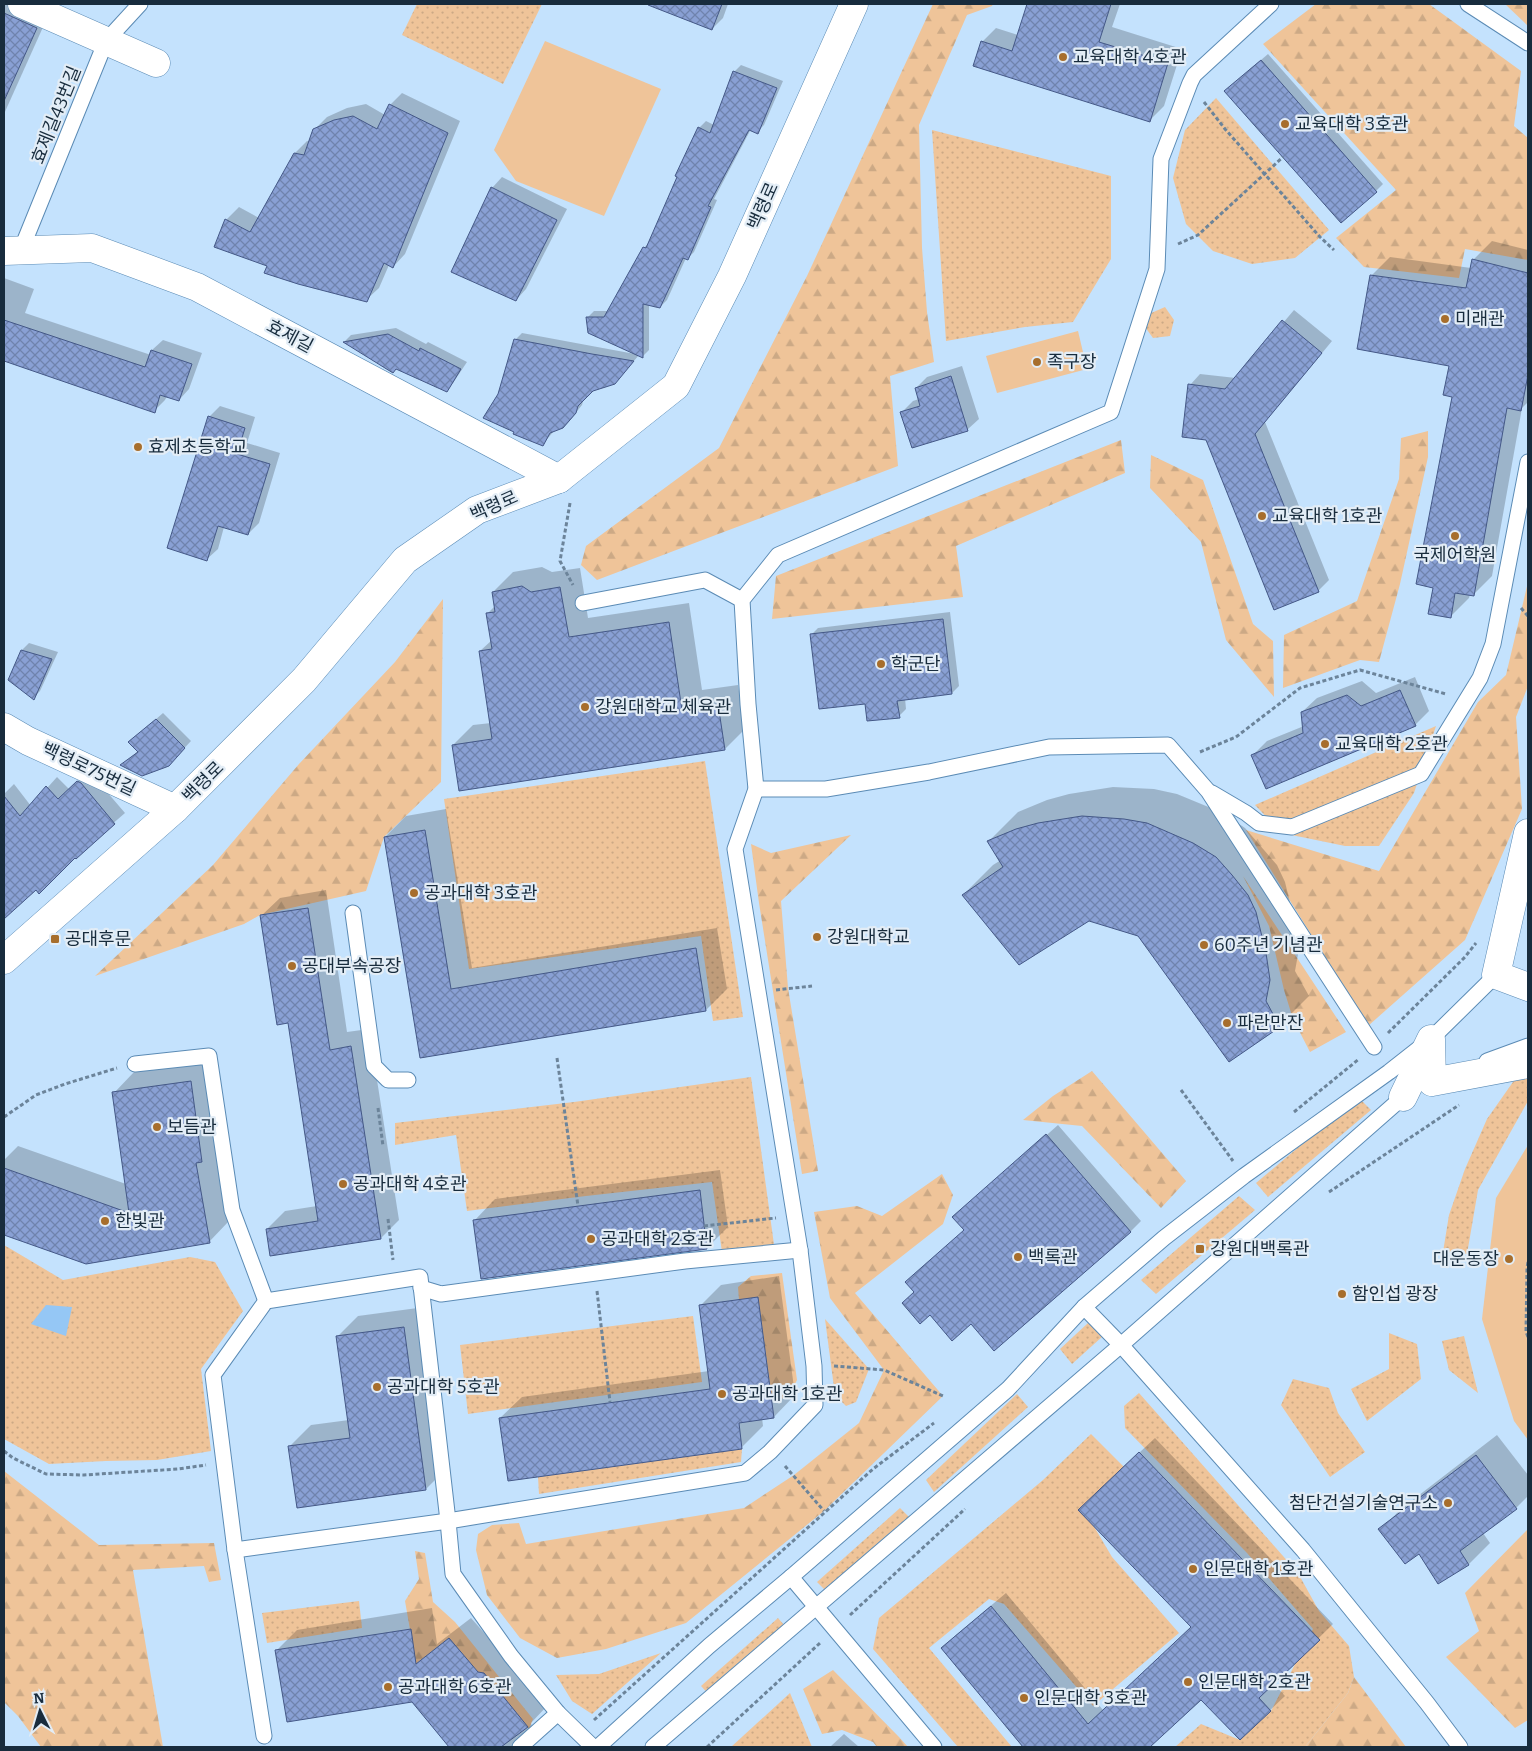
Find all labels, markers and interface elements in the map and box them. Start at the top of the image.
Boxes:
place label: 교육대학 4호관 [1073,46,1187,68]
marker: 교육대학 4호관 [1057,51,1069,63]
street label: 효제길43번길 [26,63,86,167]
place label: 교육대학 3호관 [1295,113,1409,135]
marker: 교육대학 3호관 [1279,118,1291,130]
street label: 백령로 [743,179,783,233]
place label: 미래관 [1455,308,1505,330]
marker: 미래관 [1439,313,1451,325]
street label: 효제길 [263,315,317,357]
place label: 족구장 [1047,351,1097,373]
marker: 족구장 [1031,356,1043,368]
place label: 효제초등학교 [148,436,247,458]
marker: 효제초등학교 [132,441,144,453]
street label: 백령로 [467,486,521,526]
place label: 교육대학 1호관 [1272,505,1383,527]
marker: 교육대학 1호관 [1256,510,1268,522]
marker: 국제어학원 [1449,530,1461,542]
place label: 국제어학원 [1414,544,1496,566]
place label: 학군단 [891,653,941,675]
marker: 학군단 [875,658,887,670]
place label: 강원대학교 체육관 [595,696,732,718]
marker: 강원대학교 체육관 [579,701,591,713]
place label: 교육대학 2호관 [1335,733,1448,755]
street label: 백령로75번길 [39,738,139,800]
marker: 교육대학 2호관 [1319,738,1331,750]
street label: 백령로 [178,757,228,807]
place label: 공과대학 3호관 [424,882,538,904]
marker: 공과대학 3호관 [408,887,420,899]
place label: 강원대학교 [827,926,910,948]
place label: 공대후문 [65,928,131,950]
marker: 강원대학교 [811,931,823,943]
marker: 공대후문 [49,933,61,945]
place label: 60주년 기념관 [1214,934,1323,956]
marker: 60주년 기념관 [1198,939,1210,951]
place label: 공대부속공장 [302,955,401,977]
marker: 공대부속공장 [286,960,298,972]
place label: 파란만잔 [1237,1012,1303,1034]
marker: 파란만잔 [1221,1017,1233,1029]
place label: 보듬관 [167,1116,217,1138]
marker: 보듬관 [151,1121,163,1133]
place label: 공과대학 4호관 [353,1173,467,1195]
marker: 공과대학 4호관 [337,1178,349,1190]
place label: 한빛관 [115,1210,165,1232]
marker: 한빛관 [99,1215,111,1227]
place label: 공과대학 2호관 [601,1228,714,1250]
marker: 공과대학 2호관 [585,1233,597,1245]
place label: 강원대백록관 [1210,1238,1310,1260]
marker: 강원대백록관 [1194,1243,1206,1255]
place label: 백록관 [1028,1246,1078,1268]
place label: 대운동장 [1433,1248,1499,1270]
marker: 백록관 [1012,1251,1024,1263]
marker: 대운동장 [1503,1253,1515,1265]
place label: 함인섭 광장 [1352,1283,1438,1305]
marker: 함인섭 광장 [1336,1288,1348,1300]
place label: 공과대학 5호관 [387,1376,500,1398]
marker: 공과대학 5호관 [371,1381,383,1393]
place label: 공과대학 1호관 [732,1383,843,1405]
marker: 공과대학 1호관 [716,1388,728,1400]
place label: 첨단건설기술연구소 [1289,1492,1438,1514]
marker: 첨단건설기술연구소 [1442,1497,1454,1509]
place label: 인문대학 1호관 [1203,1558,1314,1580]
marker: 인문대학 1호관 [1187,1563,1199,1575]
place label: 인문대학 2호관 [1198,1671,1311,1693]
place label: 공과대학 6호관 [398,1676,512,1698]
marker: 인문대학 2호관 [1182,1676,1194,1688]
marker: 공과대학 6호관 [382,1681,394,1693]
north arrow [15,1686,65,1736]
place label: 인문대학 3호관 [1034,1687,1148,1709]
text: N [33,1690,45,1707]
marker: 인문대학 3호관 [1018,1692,1030,1704]

